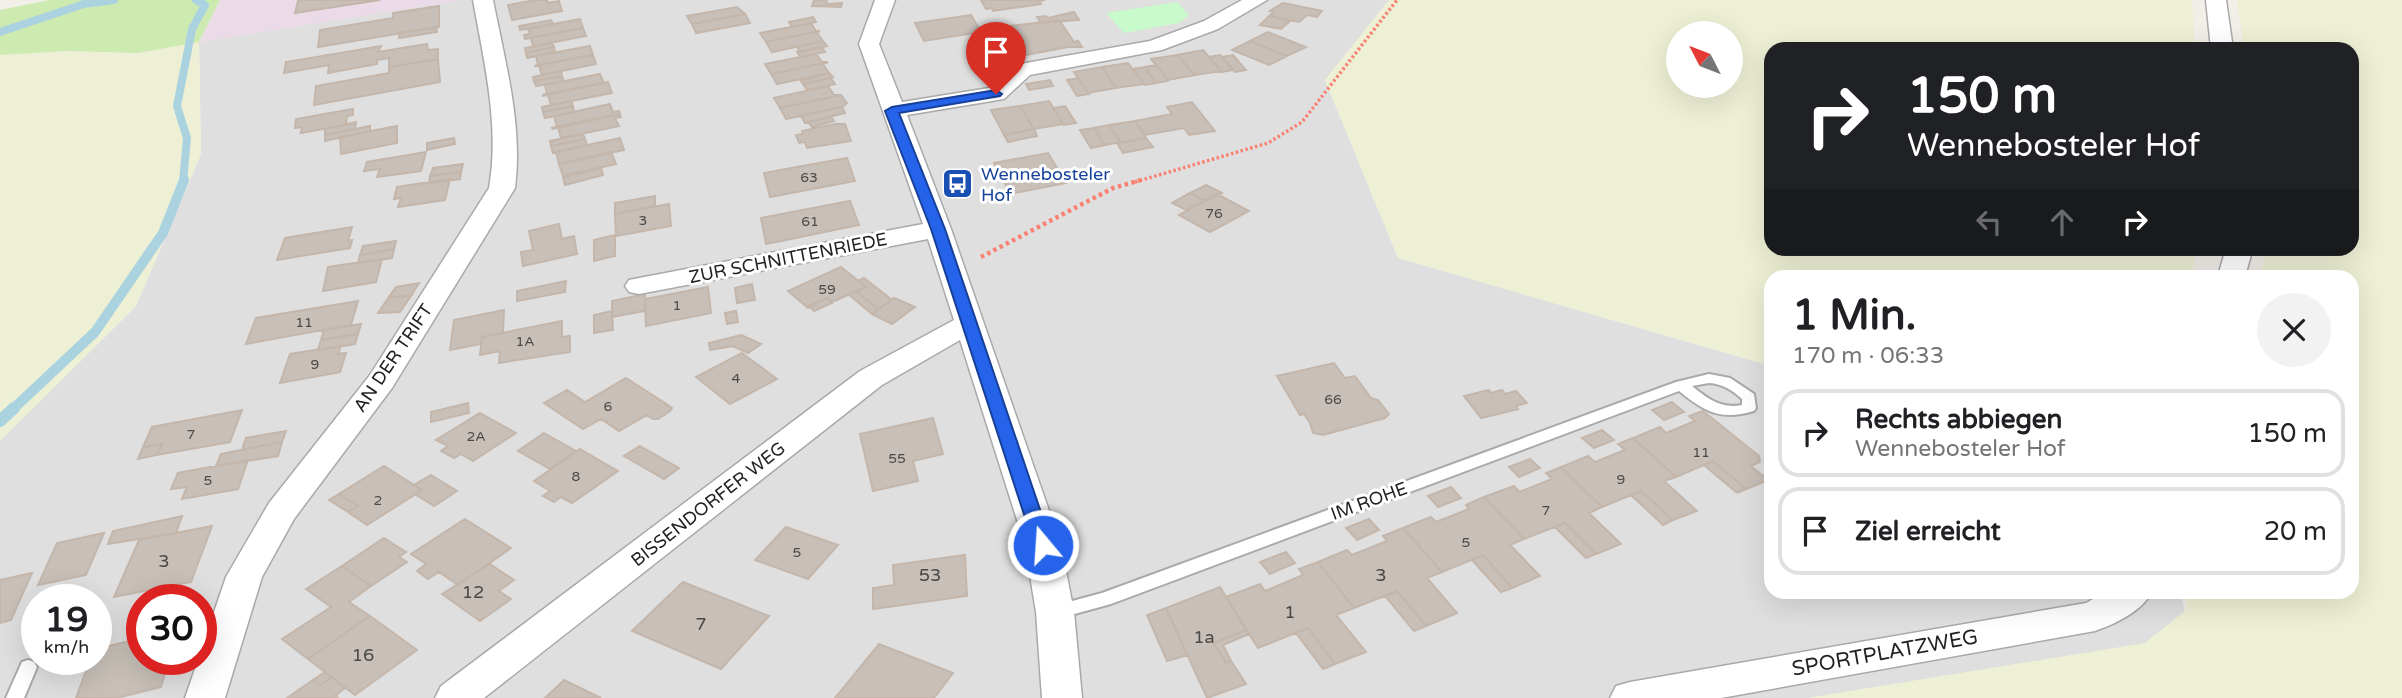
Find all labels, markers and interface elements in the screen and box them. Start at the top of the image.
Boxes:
north arrow [1666,21,1743,98]
map controls [1666,21,1743,98]
pin [966,22,1026,94]
icon: arrive [977,33,1015,71]
text: 150 m [1907,67,2057,126]
icon: right [1792,70,1883,161]
text: Wennebosteler Hof [1907,127,2200,165]
place label: Wennebosteler Hof [981,163,1110,206]
bus stop icon: Wennebosteler Hof [941,167,975,201]
house number: 63 [800,169,818,186]
icon: left [1970,203,2008,241]
icon: ahead [2043,203,2081,241]
icon: right [2116,203,2154,241]
house number: 76 [1205,205,1223,222]
house number: 3 [639,212,647,229]
house number: 61 [801,213,819,230]
street label: ZUR SCHNITTENRIEDE [687,228,889,288]
house number: 59 [818,281,836,298]
text: 1 Min. [1792,290,1916,341]
button: close [2257,293,2331,367]
house number: 1 [673,297,681,314]
street label: AN DER TRIFT [349,300,437,416]
house number: 11 [295,314,313,331]
house number: 1A [515,333,535,350]
text: 170 m · 06:33 [1792,342,1944,370]
house number: 9 [311,356,319,373]
house number: 4 [732,370,741,387]
house number: 66 [1324,391,1342,408]
house number: 6 [604,398,613,415]
text: Rechts abbiegen [1855,404,2062,435]
icon: right [1796,414,1834,452]
text: 150 m [2247,418,2327,449]
house number: 7 [187,426,195,443]
house number: 2A [466,428,486,445]
text: Wennebosteler Hof [1855,435,2066,463]
street label: BISSENDORFER WEG [626,437,790,571]
house number: 11 [1692,444,1710,461]
house number: 55 [888,450,906,467]
house number: 8 [572,468,581,485]
house number: 9 [1617,471,1625,488]
house number: 5 [204,472,212,489]
street label: IM ROHE [1328,477,1410,525]
house number: 2 [374,492,382,509]
house number: 7 [1542,502,1550,519]
position arrow [1006,508,1080,582]
icon: arrive [1796,512,1834,550]
text: Ziel erreicht [1855,516,2001,547]
text: 20 m [2264,516,2327,547]
house number: 5 [1462,534,1470,551]
house number: 5 [793,544,801,561]
house number: 3 [158,550,170,572]
house number: 53 [919,564,941,586]
house number: 3 [1375,564,1387,586]
house number: 12 [462,581,484,603]
speed limit sign: 30 [126,584,217,675]
text: 19 [45,599,88,641]
house number: 1 [1284,601,1296,623]
house number: 7 [695,613,707,635]
street label: SPORTPLATZWEG [1790,624,1980,682]
house number: 1a [1193,626,1215,648]
text: km/h [44,636,89,658]
house number: 16 [352,644,374,666]

